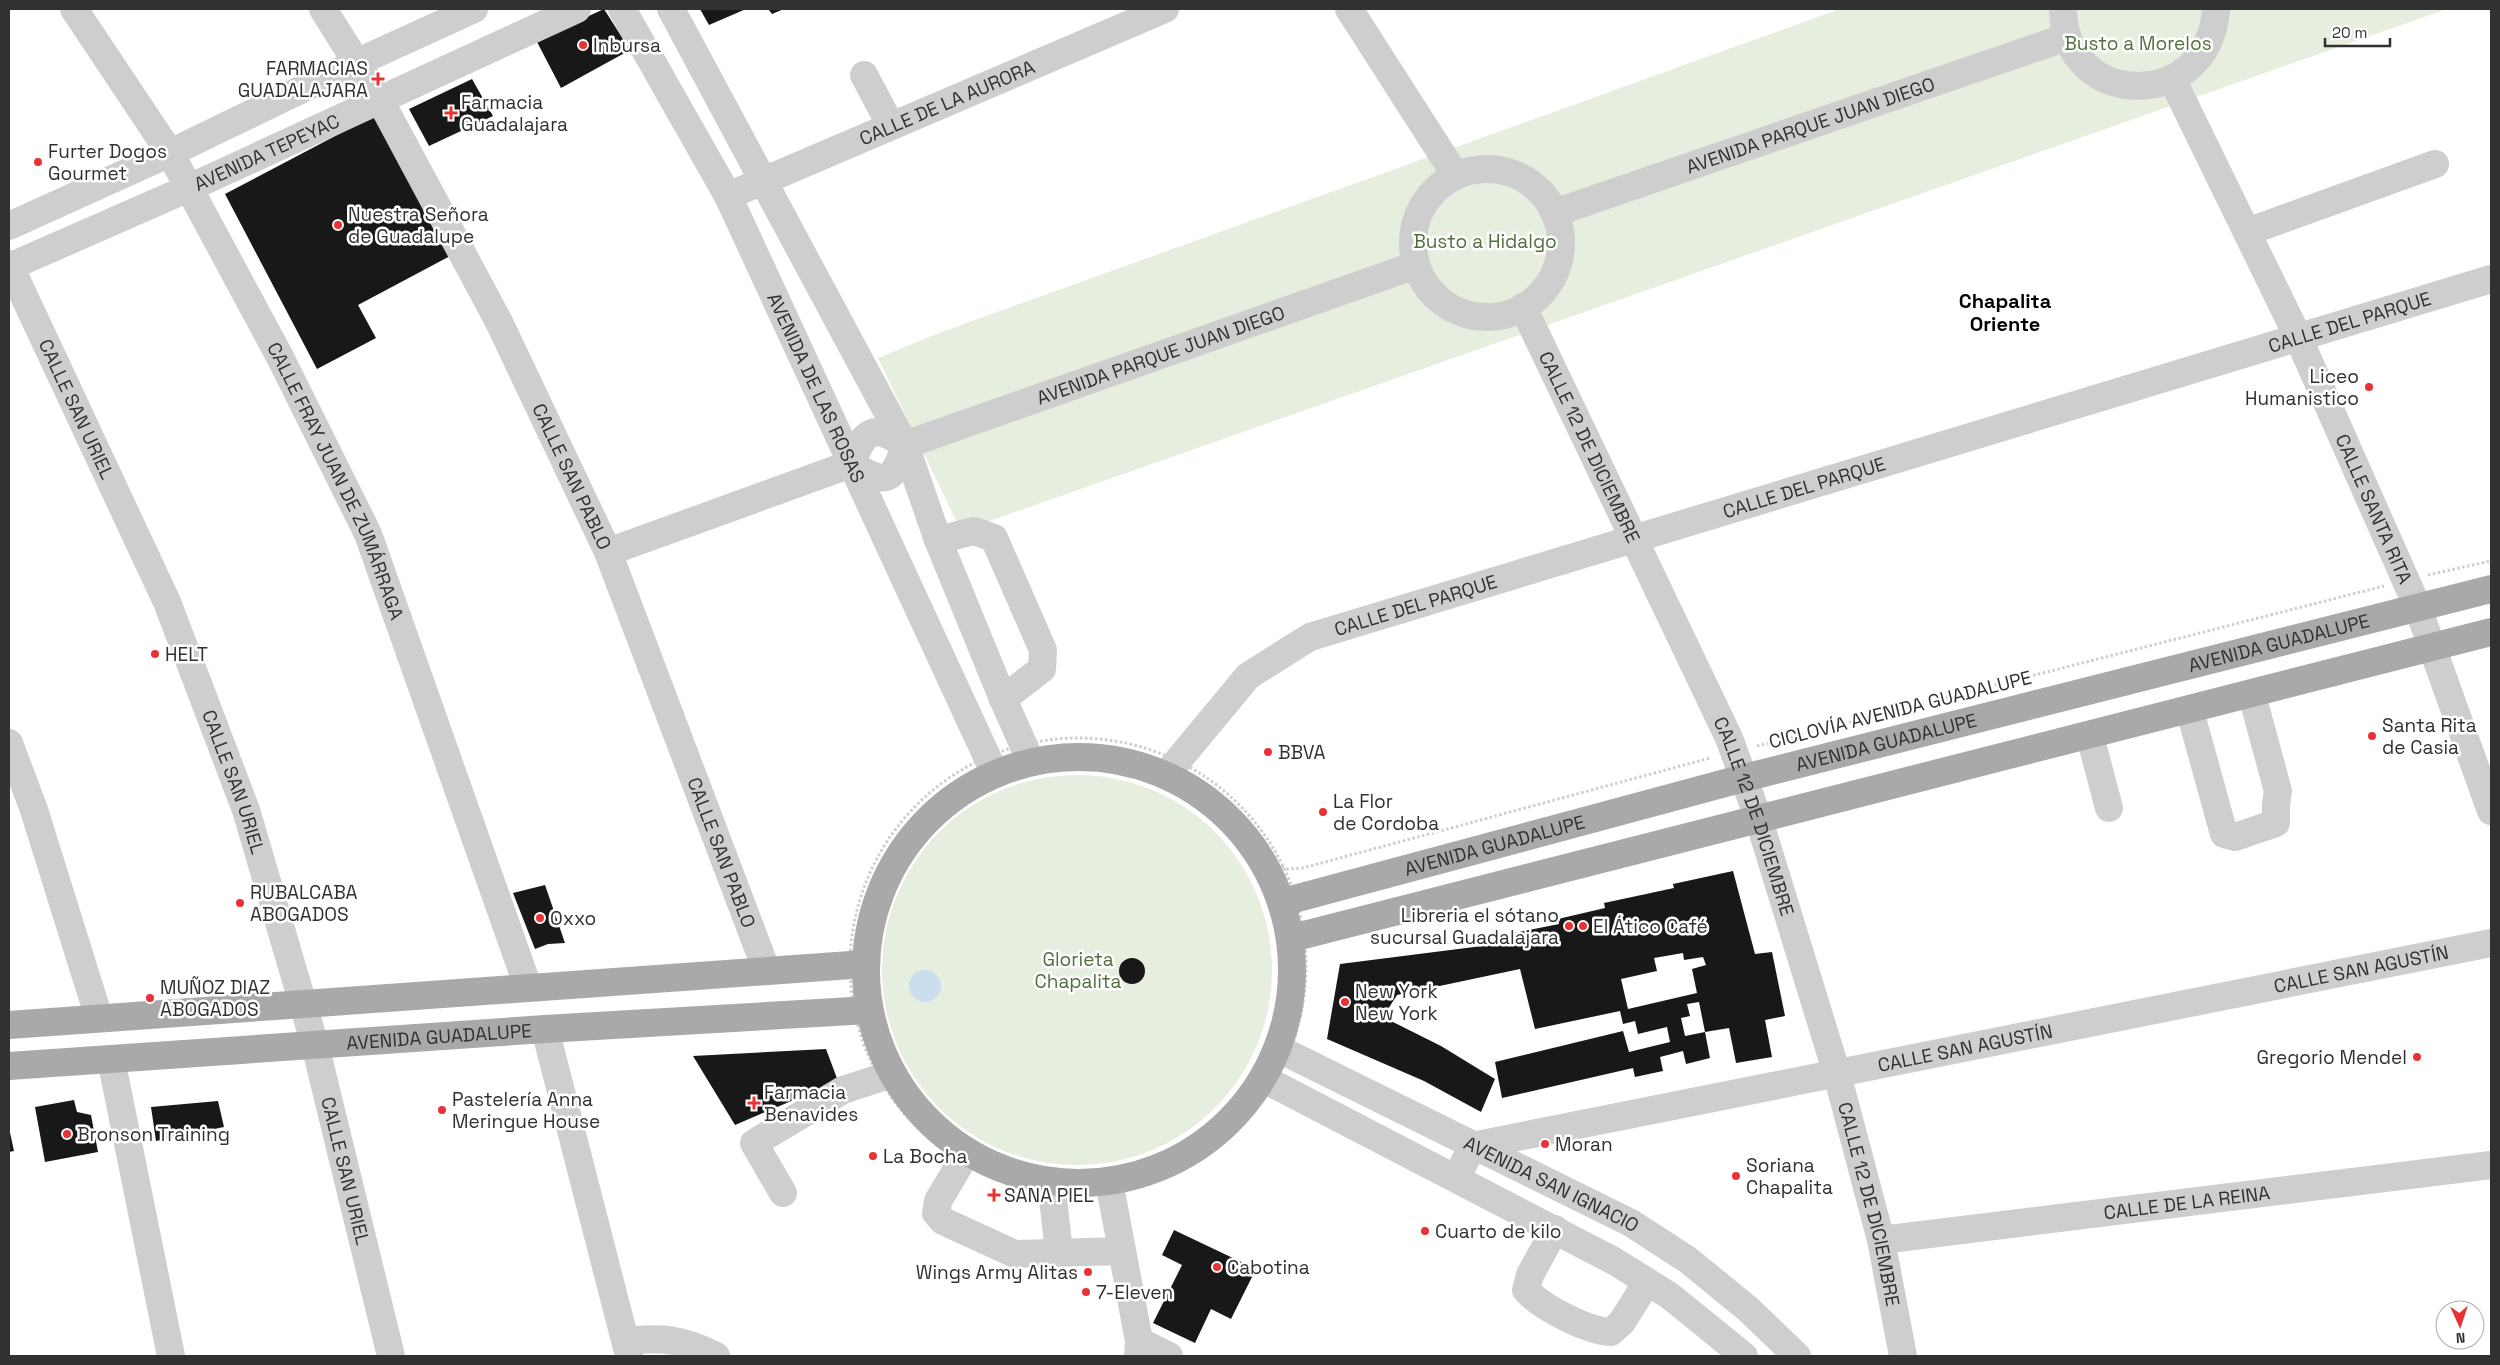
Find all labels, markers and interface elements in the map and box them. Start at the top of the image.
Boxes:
scale bar [2325,15,2390,47]
text: 20 m [2332,23,2367,42]
park label: Busto a Morelos [2064,31,2212,56]
place label: Inbursa [593,33,661,58]
marker: Inbursa [577,39,589,51]
street label: CALLE DE LA AURORA [855,54,1039,151]
place label: FARMACIAS GUADALAJARA [238,56,368,103]
street label: AVENIDA PARQUE JUAN DIEGO [1683,71,1938,180]
marker: FARMACIAS GUADALAJARA [372,73,384,85]
place label: Farmacia Guadalajara [461,90,568,137]
marker: Farmacia Guadalajara [445,107,457,119]
street label: AVENIDA TEPEYAC [190,108,343,197]
place label: Furter Dogos Gourmet [48,139,167,186]
marker: Furter Dogos Gourmet [32,156,44,168]
place label: Nuestra Señora de Guadalupe [348,202,489,249]
marker: Nuestra Señora de Guadalupe [332,219,344,231]
park label: Busto a Hidalgo [1413,229,1557,254]
street label: CALLE DEL PARQUE [2265,286,2434,359]
district label: Chapalita Oriente [1959,288,2052,337]
street label: AVENIDA DE LAS ROSAS [761,289,871,487]
street label: AVENIDA PARQUE JUAN DIEGO [1033,300,1288,411]
street label: CALLE SAN URIEL [33,335,120,483]
street label: CALLE FRAY JUAN DE ZUMÁRRAGA [261,338,409,623]
street label: CALLE 12 DE DICIEMBRE [1533,347,1646,547]
place label: Liceo Humanistico [2245,364,2359,411]
marker: Liceo Humanistico [2363,381,2375,393]
street label: CALLE SAN PABLO [526,399,617,554]
street label: CALLE SANTA RITA [2330,430,2418,588]
street label: CALLE DEL PARQUE [1720,451,1889,524]
street label: CALLE DEL PARQUE [1331,569,1500,642]
street label: AVENIDA GUADALUPE [2186,608,2372,678]
place label: HELT [165,642,208,667]
marker: HELT [149,648,161,660]
street label: CICLOVÍA AVENIDA GUADALUPE [1766,665,2034,753]
street label: CALLE SAN URIEL [196,706,270,857]
street label: AVENIDA GUADALUPE [1793,708,1979,776]
street label: CALLE 12 DE DICIEMBRE [1708,713,1800,919]
place label: Santa Rita de Casia [2382,713,2477,760]
marker: Santa Rita de Casia [2366,730,2378,742]
place label: BBVA [1278,740,1326,765]
marker: BBVA [1262,746,1274,758]
street label: CALLE SAN PABLO [681,774,761,931]
place label: La Flor de Cordoba [1333,789,1439,836]
marker: La Flor de Cordoba [1317,806,1329,818]
street label: AVENIDA GUADALUPE [1402,809,1588,882]
place label: RUBALCABA ABOGADOS [250,880,358,927]
marker: RUBALCABA ABOGADOS [234,897,246,909]
place label: Libreria el sótano sucursal Guadalajara [1370,903,1559,950]
place label: Oxxo [550,906,596,931]
marker: Oxxo [534,912,546,924]
place label: El Ático Café [1593,914,1708,939]
marker: Libreria el sótano sucursal Guadalajara [1563,920,1575,932]
marker: El Ático Café [1577,920,1589,932]
street label: CALLE SAN AGUSTÍN [2272,940,2451,999]
park label: Glorieta Chapalita [1035,947,1121,994]
place label: MUÑOZ DIAZ ABOGADOS [160,975,270,1022]
place label: New York New York [1355,979,1438,1026]
marker: MUÑOZ DIAZ ABOGADOS [144,992,156,1004]
marker: New York New York [1339,996,1351,1008]
street label: AVENIDA GUADALUPE [345,1018,533,1056]
street label: CALLE SAN AGUSTÍN [1875,1019,2055,1078]
place label: Gregorio Mendel [2257,1045,2407,1070]
marker: Gregorio Mendel [2411,1051,2423,1063]
place label: Farmacia Benavides [764,1080,858,1127]
place label: Pastelería Anna Meringue House [452,1087,600,1134]
street label: CALLE SAN URIEL [315,1094,375,1248]
marker: Farmacia Benavides [748,1097,760,1109]
street label: CALLE 12 DE DICIEMBRE [1832,1100,1905,1309]
marker: Pastelería Anna Meringue House [436,1104,448,1116]
place label: Bronson Training [77,1122,230,1147]
marker: Bronson Training [61,1128,73,1140]
street label: AVENIDA SAN IGNACIO [1460,1130,1644,1238]
place label: Moran [1555,1132,1613,1157]
marker: Moran [1539,1138,1551,1150]
place label: La Bocha [883,1144,967,1169]
marker: La Bocha [867,1150,879,1162]
place label: Soriana Chapalita [1746,1153,1833,1200]
marker: Soriana Chapalita [1730,1170,1742,1182]
street label: CALLE DE LA REINA [2102,1180,2271,1226]
place label: SANA PIEL [1004,1183,1094,1208]
marker: SANA PIEL [988,1189,1000,1201]
place label: Cuarto de kilo [1435,1219,1562,1244]
marker: Cuarto de kilo [1419,1225,1431,1237]
place label: Cabotina [1227,1255,1310,1280]
place label: Wings Army Alitas [916,1260,1078,1285]
marker: Cabotina [1211,1261,1223,1273]
marker: Wings Army Alitas [1082,1266,1094,1278]
place label: 7-Eleven [1096,1280,1173,1305]
marker: 7-Eleven [1080,1286,1092,1298]
north arrow [2435,1300,2485,1350]
text: N [2456,1329,2466,1347]

